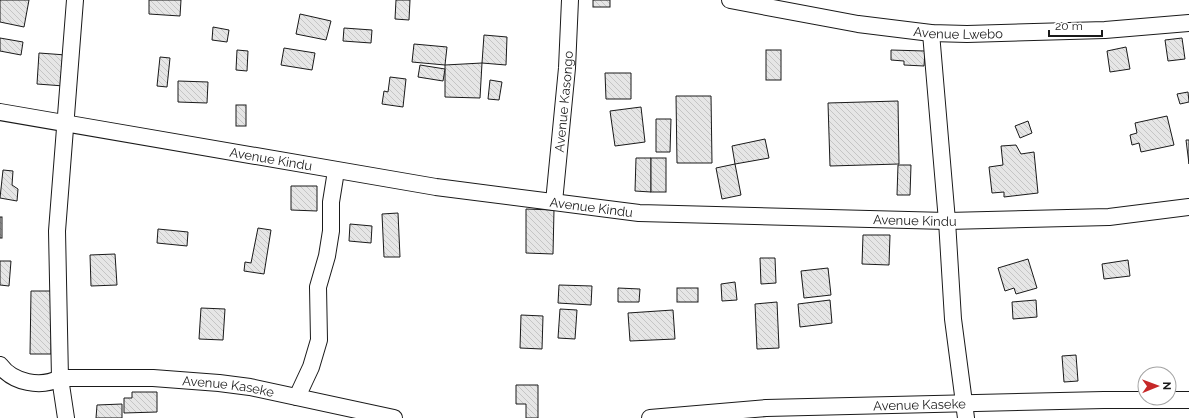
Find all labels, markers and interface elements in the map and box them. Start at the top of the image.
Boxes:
scale bar [1049,12,1102,38]
text: 20 m [1055,19,1083,33]
street label: Avenue Lwebo [913,23,1003,42]
street label: Avenue Kasongo [551,50,575,153]
street label: Avenue Kindu [229,144,313,173]
street label: Avenue Kindu [549,194,634,220]
street label: Avenue Kindu [873,212,957,229]
north arrow [1137,366,1177,406]
street label: Avenue Kaseke [182,373,276,400]
text: N [1160,382,1173,390]
street label: Avenue Kaseke [873,396,966,413]

